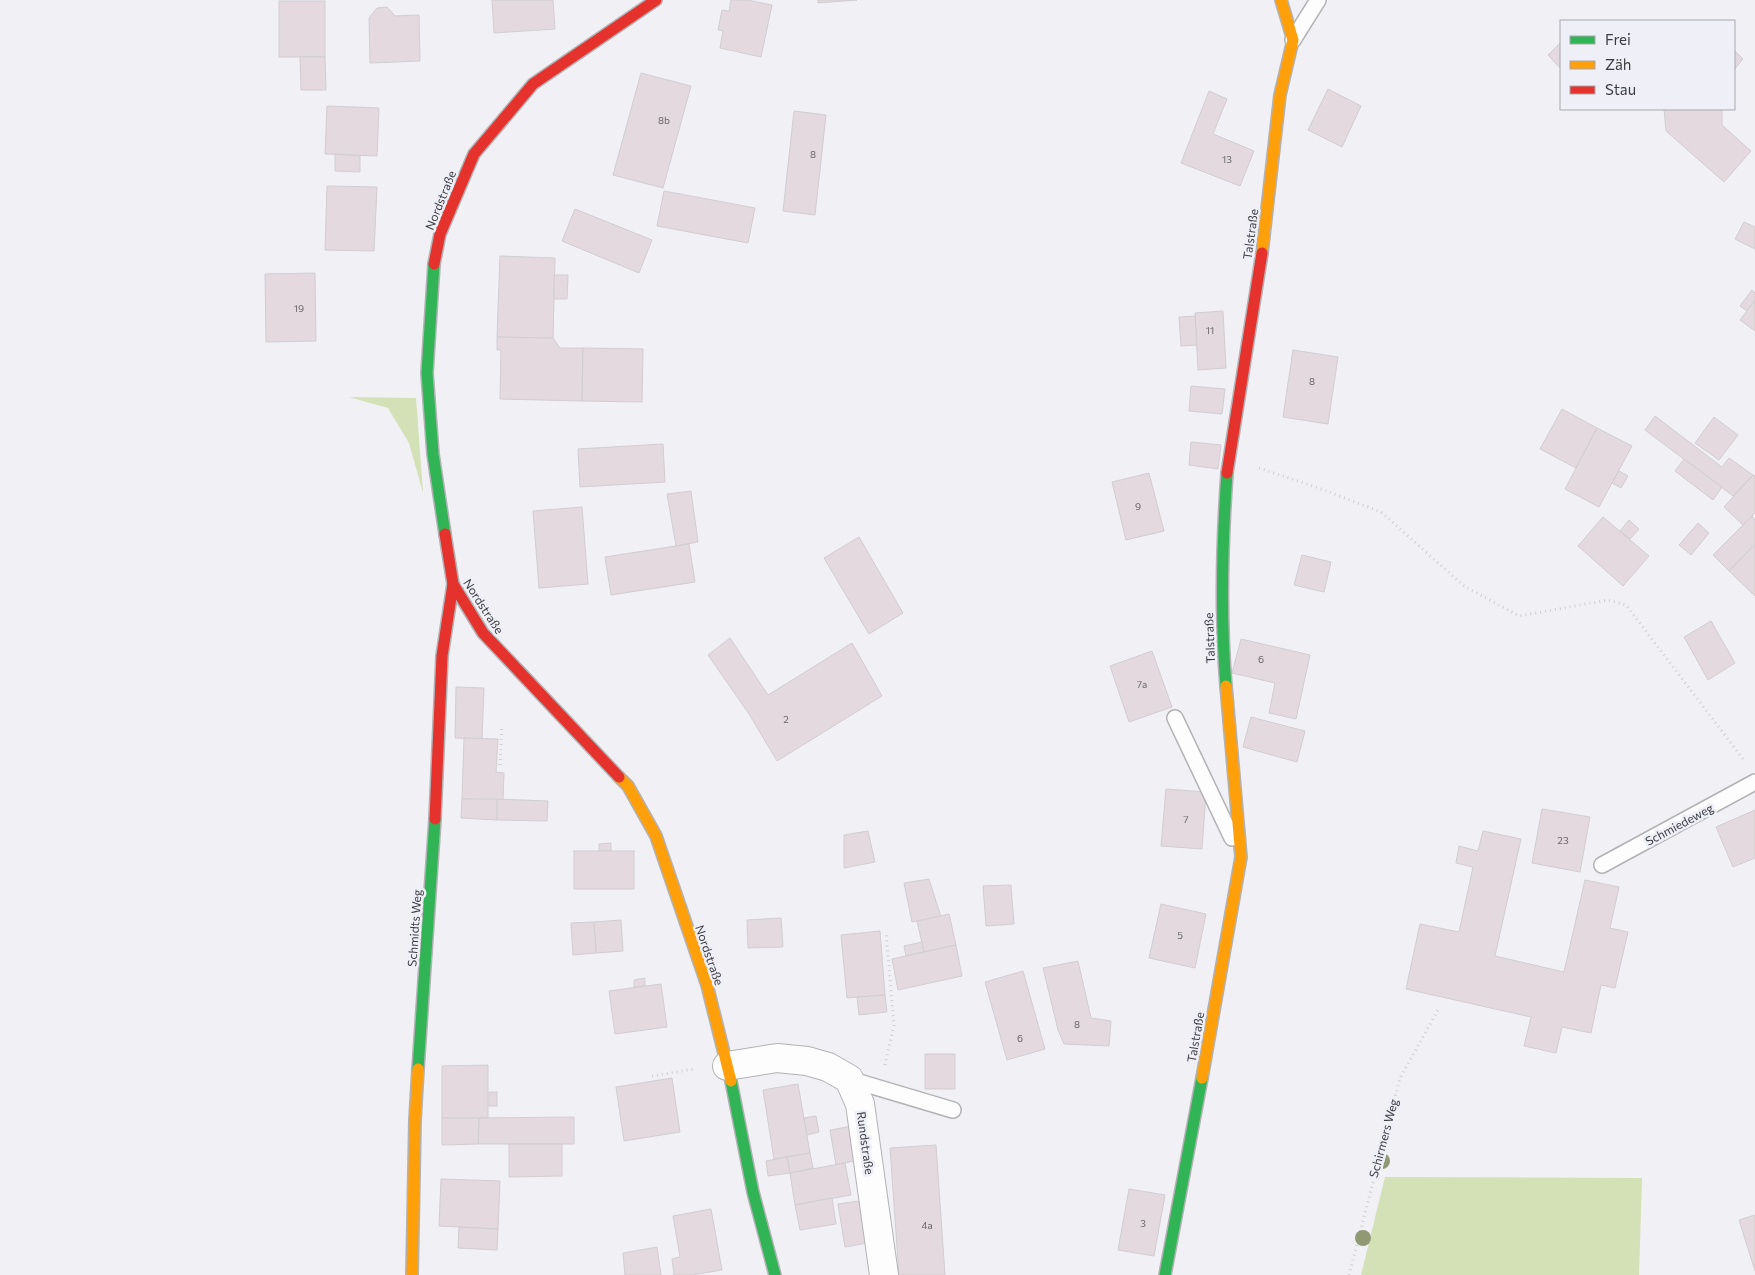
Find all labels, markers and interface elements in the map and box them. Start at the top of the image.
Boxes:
legend [1560,20,1735,110]
text: Frei [1605,30,1631,48]
text: Zäh [1605,55,1631,73]
text: Stau [1605,80,1636,98]
house number: 8b [658,114,670,126]
house number: 8 [810,148,816,160]
house number: 13 [1222,153,1232,165]
street label: Nordstraße [422,168,458,232]
street label: Talstraße [1240,208,1260,260]
house number: 19 [294,302,304,314]
house number: 11 [1206,324,1214,336]
house number: 8 [1309,375,1315,387]
house number: 9 [1135,500,1141,512]
street label: Nordstraße [461,576,507,636]
street label: Talstraße [1201,612,1217,664]
house number: 6 [1258,653,1264,665]
house number: 7a [1137,678,1147,690]
house number: 2 [783,713,789,725]
street label: Schmiedeweg [1643,800,1716,848]
house number: 7 [1183,813,1189,825]
house number: 23 [1557,834,1569,846]
street label: Schmidts Weg [404,888,424,967]
street label: Nordstraße [693,923,727,987]
house number: 5 [1177,929,1183,941]
street label: Talstraße [1184,1011,1206,1063]
house number: 8 [1074,1018,1080,1030]
house number: 6 [1017,1032,1023,1044]
street label: Schirmers Weg [1366,1097,1400,1179]
street label: Rundstraße [855,1111,877,1175]
house number: 3 [1140,1217,1146,1229]
house number: 4a [921,1219,933,1231]

